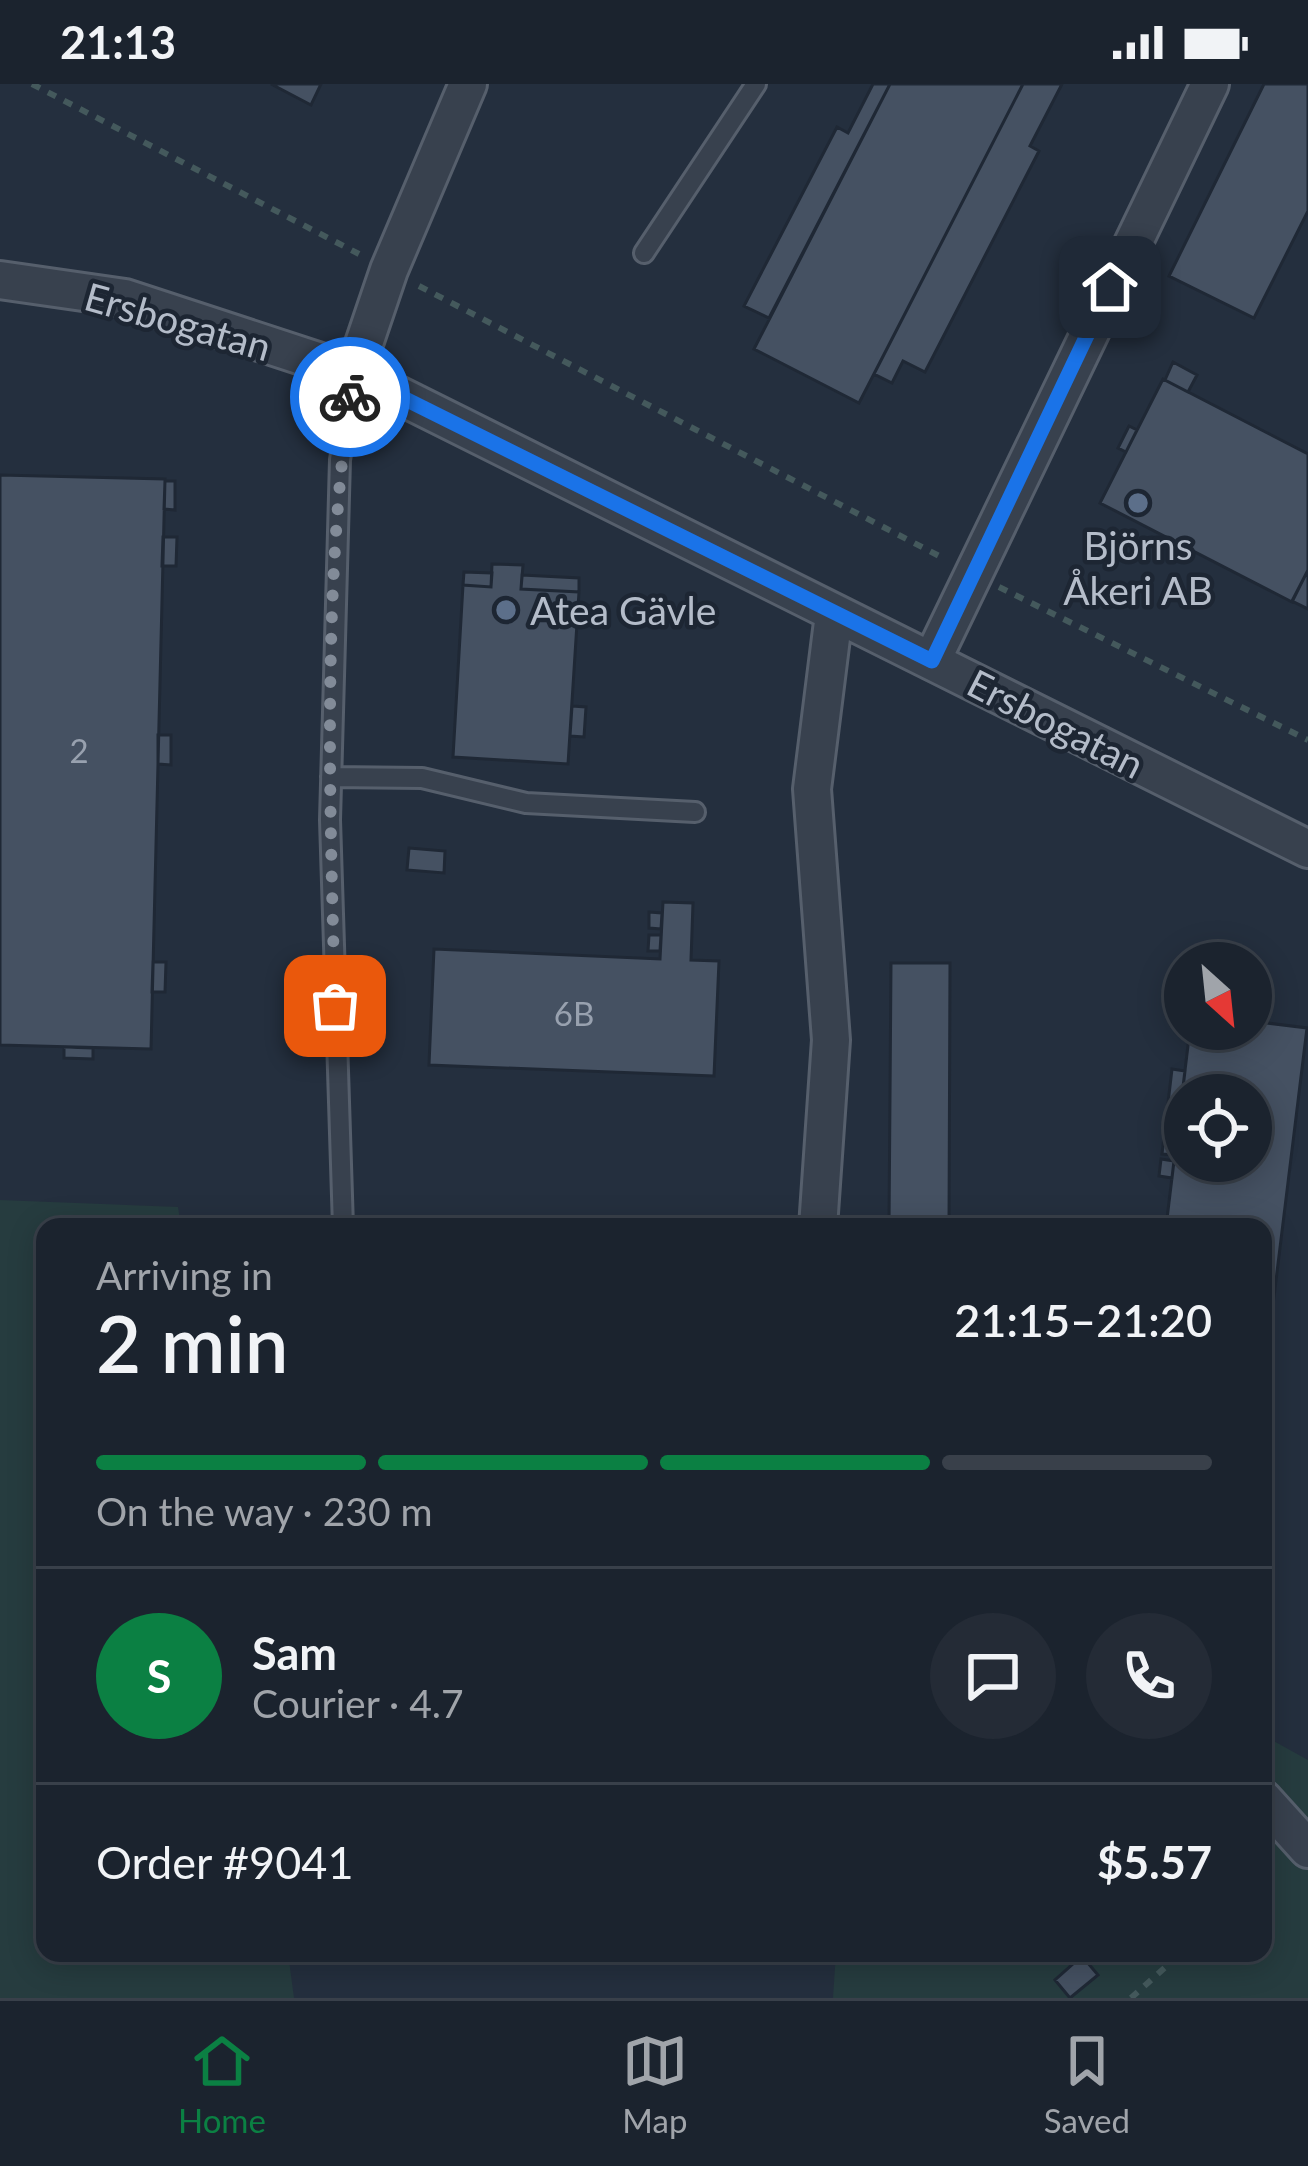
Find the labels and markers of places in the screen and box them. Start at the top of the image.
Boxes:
pin [1059,236,1161,338]
marker: Björns Åkeri AB [1125,490,1151,516]
place label: Björns Åkeri AB [1063,522,1213,613]
place label: Atea Gävle [530,587,716,633]
marker: Atea Gävle [493,597,519,623]
pin [284,955,386,1057]

